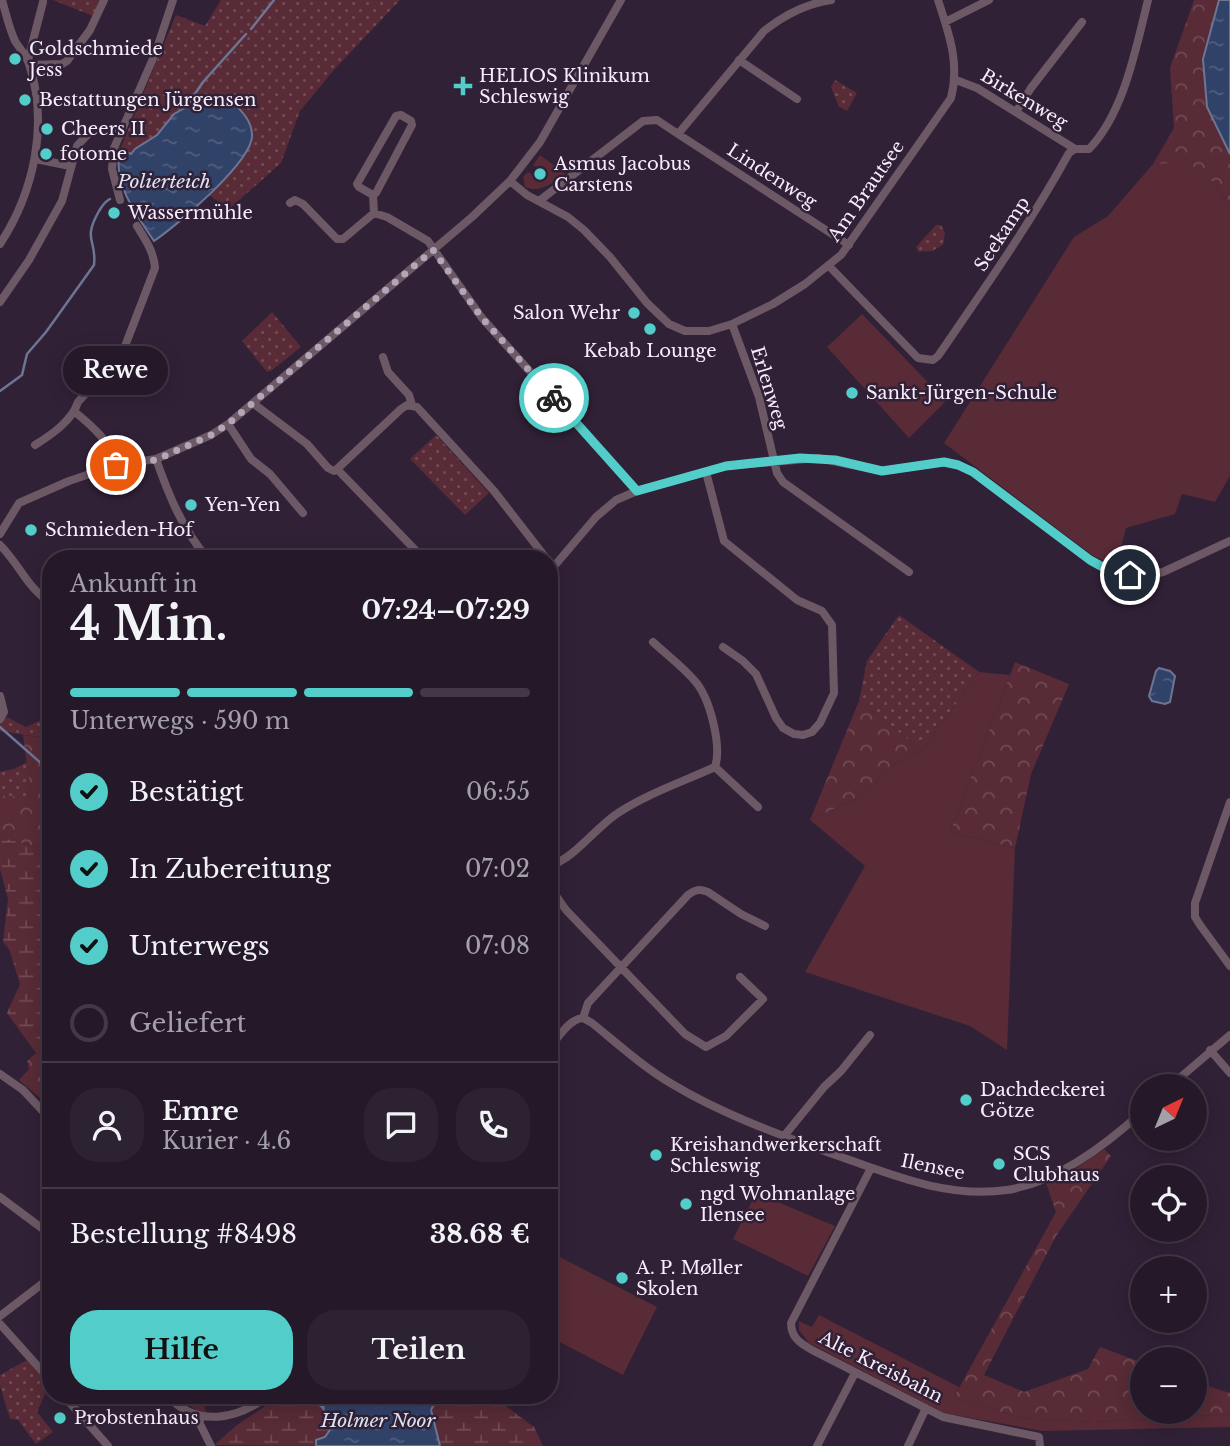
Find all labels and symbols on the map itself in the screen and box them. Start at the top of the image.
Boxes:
place label: Goldschmiede Jess [27,38,163,81]
marker: Goldschmiede Jess [7,51,23,67]
street label: Birkenweg [977,64,1072,134]
place label: HELIOS Klinikum Schleswig [479,65,650,108]
marker: HELIOS Klinikum Schleswig [453,76,473,96]
place label: Bestattungen Jürgensen [39,89,256,111]
marker: Bestattungen Jürgensen [17,92,33,108]
place label: Cheers II [61,118,145,140]
marker: Cheers II [39,121,55,137]
street label: Am Brautsee [822,136,909,247]
street label: Lindenweg [723,139,821,213]
place label: fotome [60,143,127,165]
marker: fotome [38,146,54,162]
place label: Asmus Jacobus Carstens [553,153,691,196]
marker: Asmus Jacobus Carstens [532,166,548,182]
water label: Polierteich [116,170,211,193]
street label: Seekamp [970,192,1034,276]
place label: Wassermühle [127,202,253,224]
marker: Wassermühle [106,205,122,221]
place label: Salon Wehr [513,302,620,324]
marker: Salon Wehr [626,305,642,321]
marker: Kebab Lounge [642,321,658,337]
place label: Kebab Lounge [584,340,716,362]
street label: Erlenweg [746,344,792,433]
callout: Rewe [64,346,168,395]
courier [519,363,589,433]
place label: Sankt-Jürgen-Schule [866,382,1057,404]
marker: Sankt-Jürgen-Schule [844,385,860,401]
pin [86,435,146,495]
place label: Yen-Yen [204,494,280,516]
marker: Yen-Yen [183,497,199,513]
place label: Schmieden-Hof [45,519,195,541]
marker: Schmieden-Hof [23,522,39,538]
pin [1100,545,1160,605]
north arrow [1130,1074,1208,1152]
place label: Dachdeckerei Götze [980,1079,1105,1122]
marker: Dachdeckerei Götze [958,1092,974,1108]
place label: Kreishandwerkerschaft Schleswig [670,1134,882,1177]
place label: SCS Clubhaus [1013,1143,1100,1186]
marker: Kreishandwerkerschaft Schleswig [648,1147,664,1163]
street label: Ilensee [899,1149,967,1185]
marker: SCS Clubhaus [991,1156,1007,1172]
place label: ngd Wohnanlage Ilensee [700,1183,855,1226]
marker: ngd Wohnanlage Ilensee [678,1196,694,1212]
place label: A. P. Møller Skolen [635,1257,743,1300]
marker: A. P. Møller Skolen [614,1270,630,1286]
street label: Alte Kreisbahn [815,1326,946,1408]
place label: Probstenhaus [74,1407,199,1429]
water label: Holmer Noor [320,1409,437,1432]
marker: Probstenhaus [52,1410,68,1426]

